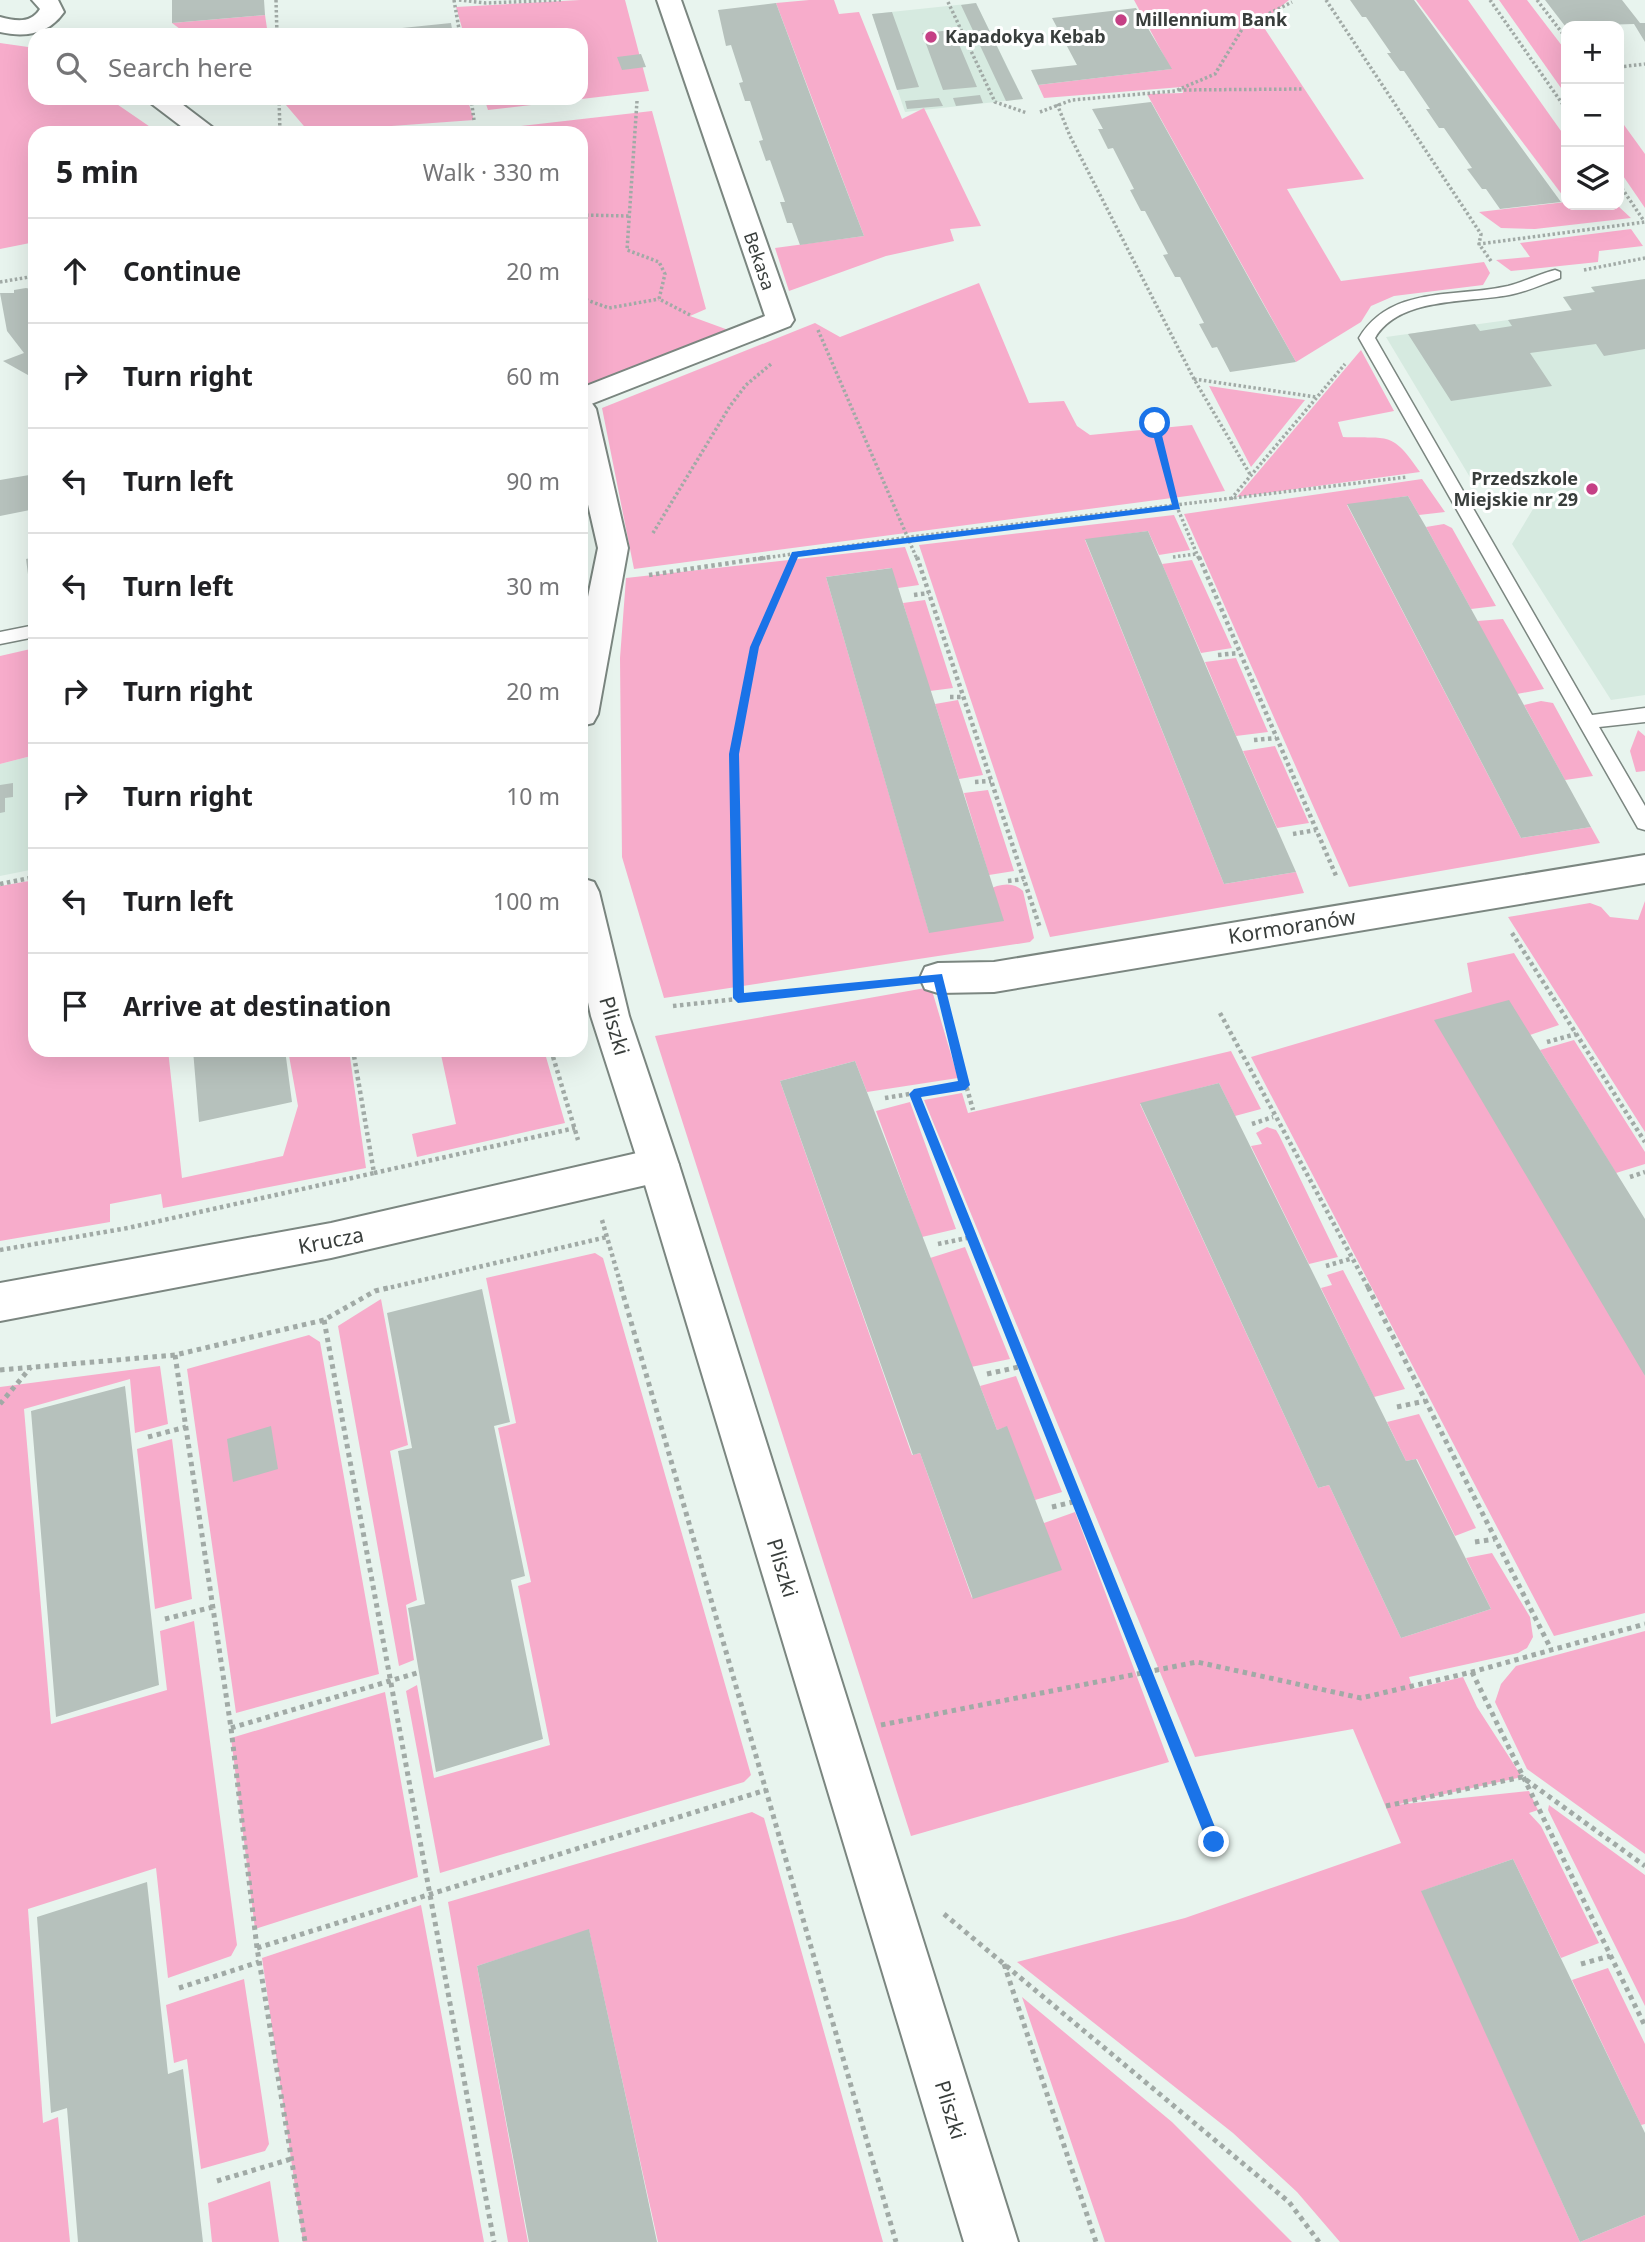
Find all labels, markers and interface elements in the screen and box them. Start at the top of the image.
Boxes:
place label: Millennium Bank [1135,7,1288,31]
marker: Millennium Bank [1113,12,1129,28]
map controls [1561,21,1624,210]
button: + [1561,21,1624,84]
place label: Kapadokya Kebab [945,24,1106,48]
search box [28,28,588,105]
marker: Kapadokya Kebab [923,29,939,45]
icon: search [52,48,90,86]
text: Search here [108,49,253,85]
button: − [1561,84,1624,147]
button: layers [1561,147,1624,210]
text: 5 min [56,151,139,192]
text: Walk · 330 m [423,156,560,188]
street label: Bekasa [739,228,781,293]
icon: ahead [56,252,94,290]
text: Continue [123,253,241,289]
text: 20 m [506,255,560,287]
icon: right [56,357,94,395]
text: Turn right [123,358,253,394]
text: 60 m [506,360,560,392]
route start [1139,407,1170,438]
icon: left [56,462,94,500]
text: Turn left [123,463,234,499]
text: 90 m [506,465,560,497]
place label: Przedszkole Miejskie nr 29 [1454,466,1578,511]
marker: Przedszkole Miejskie nr 29 [1584,481,1600,497]
icon: left [56,567,94,605]
text: Turn left [123,568,234,604]
text: 30 m [506,570,560,602]
icon: right [56,672,94,710]
text: Turn right [123,673,253,709]
text: 20 m [506,675,560,707]
icon: right [56,777,94,815]
text: Turn right [123,778,253,814]
text: 10 m [506,780,560,812]
icon: left [56,882,94,920]
text: Turn left [123,883,234,919]
text: 100 m [493,885,560,917]
street label: Kormoranów [1226,902,1358,950]
icon: arrive [56,987,94,1025]
text: Arrive at destination [123,988,392,1024]
street label: Pliszki [593,993,637,1058]
street label: Krucza [296,1220,366,1260]
street label: Pliszki [761,1535,805,1601]
route end [1198,1826,1229,1857]
street label: Pliszki [929,2077,973,2143]

